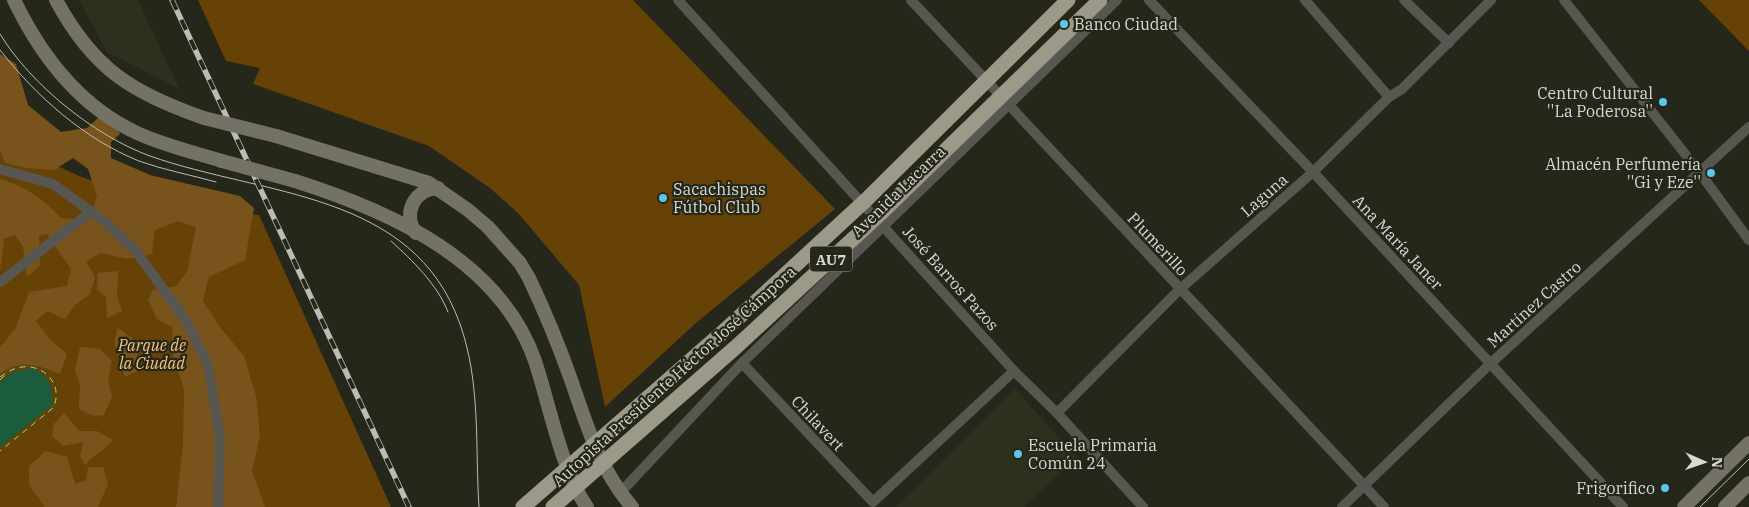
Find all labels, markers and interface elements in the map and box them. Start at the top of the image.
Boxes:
place label: Banco Ciudad [1074,14,1178,34]
marker: Banco Ciudad [1058,18,1070,30]
place label: Centro Cultural ''La Poderosa'' [1537,83,1653,121]
marker: Centro Cultural ''La Poderosa'' [1657,96,1669,108]
street label: Avenida Lacarra [847,141,949,241]
place label: Almacén Perfumería ''Gi y Eze'' [1545,154,1701,192]
marker: Almacén Perfumería ''Gi y Eze'' [1705,167,1717,179]
street label: Laguna [1236,169,1292,221]
place label: Sacachispas Fútbol Club [673,179,766,217]
street label: Ana María Janer [1349,190,1447,294]
marker: Sacachispas Fútbol Club [657,192,669,204]
street label: Plumerillo [1124,208,1192,280]
street label: José Barros Pazos [899,222,1003,334]
road number: AU7 [810,246,852,272]
street label: Martínez Castro [1483,257,1585,351]
street label: Autopista Presidente Héctor José Cámpora [548,261,800,491]
park label: Parque de la Ciudad [117,335,186,373]
street label: Chilavert [787,391,849,455]
place label: Escuela Primaria Común 24 [1028,435,1157,473]
north arrow [1679,437,1729,487]
marker: Escuela Primaria Común 24 [1012,448,1024,460]
text: N [1708,457,1726,468]
place label: Frigorifico [1576,478,1655,498]
marker: Frigorifico [1659,482,1671,494]

